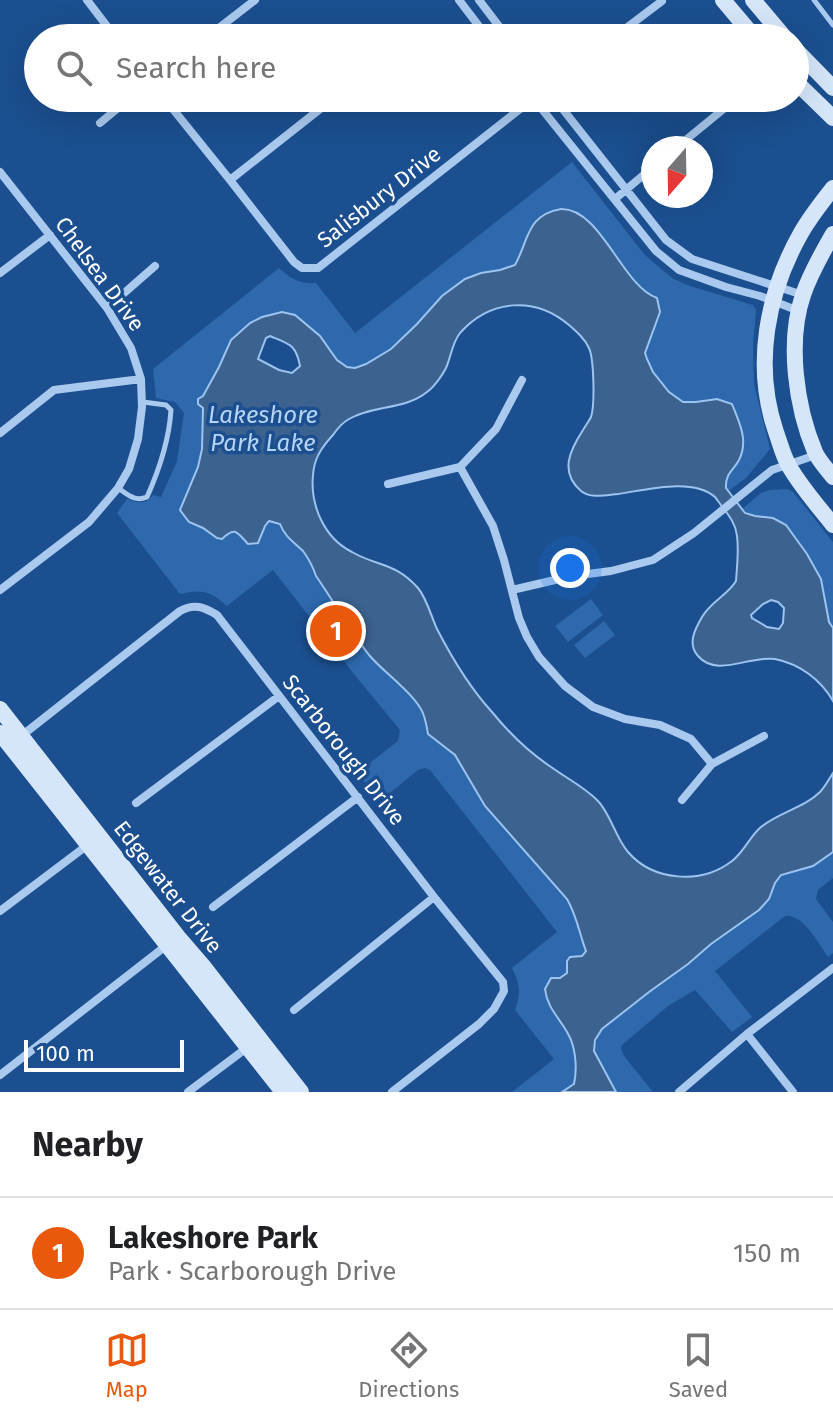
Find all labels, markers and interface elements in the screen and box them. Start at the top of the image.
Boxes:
search box [24,24,809,112]
icon: search [52,46,96,90]
text: Search here [116,50,276,86]
north arrow [641,136,713,208]
street label: Salisbury Drive [312,140,446,254]
street label: Chelsea Drive [49,212,151,336]
water label: Lakeshore Park Lake [208,401,318,457]
your location [550,548,590,588]
pin: 1 [310,601,362,661]
street label: Scarborough Drive [277,669,411,831]
street label: Edgewater Drive [108,815,228,959]
scale bar [24,1036,184,1072]
text: 100 m [36,1040,95,1067]
text: Nearby [32,1124,143,1165]
text: Lakeshore Park [108,1220,318,1256]
text: 1 [52,1238,64,1269]
text: 150 m [733,1238,801,1269]
text: Park · Scarborough Drive [108,1256,397,1287]
tab: Map [105,1328,149,1403]
tab: Directions [358,1328,459,1403]
tab: Saved [669,1328,728,1403]

